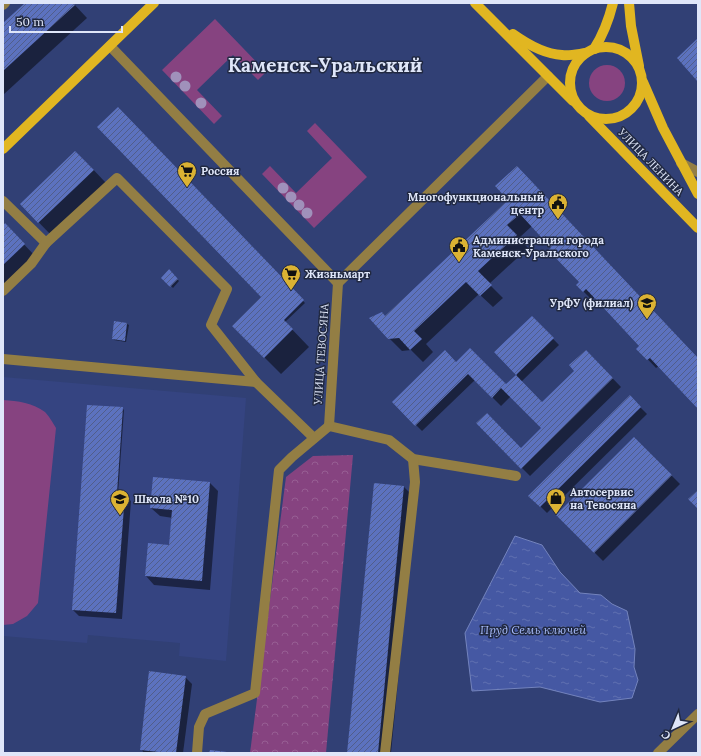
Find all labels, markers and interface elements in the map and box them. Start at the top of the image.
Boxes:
scale bar [10,8,122,34]
text: 50 m [16,14,44,29]
district label: Каменск-Уральский [228,53,422,77]
street label: УЛИЦА ЛЕНИНА [615,125,688,199]
supermarket icon: Россия [176,160,198,188]
place label: Россия [201,164,240,178]
place label: Многофункциональный центр [408,190,544,217]
public building icon: Многофункциональный центр [547,192,569,220]
place label: Администрация города Каменск-Уральского [473,233,604,260]
public building icon: Администрация города Каменск-Уральского [448,235,470,263]
supermarket icon: Жизньмарт [280,263,302,291]
place label: Жизньмарт [305,267,370,281]
school or university icon: УрФУ (филиал) [636,292,658,320]
place label: УрФУ (филиал) [550,296,633,311]
street label: УЛИЦА ТЕВОСЯНА [310,302,332,406]
place label: Автосервис на Тевосяна [570,485,637,512]
shop icon: Автосервис на Тевосяна [545,487,567,515]
school or university icon: Школа №10 [109,488,131,516]
place label: Школа №10 [134,492,199,506]
water label: Пруд Семь ключей [480,622,587,637]
north arrow [653,708,693,748]
text: С [658,727,674,743]

